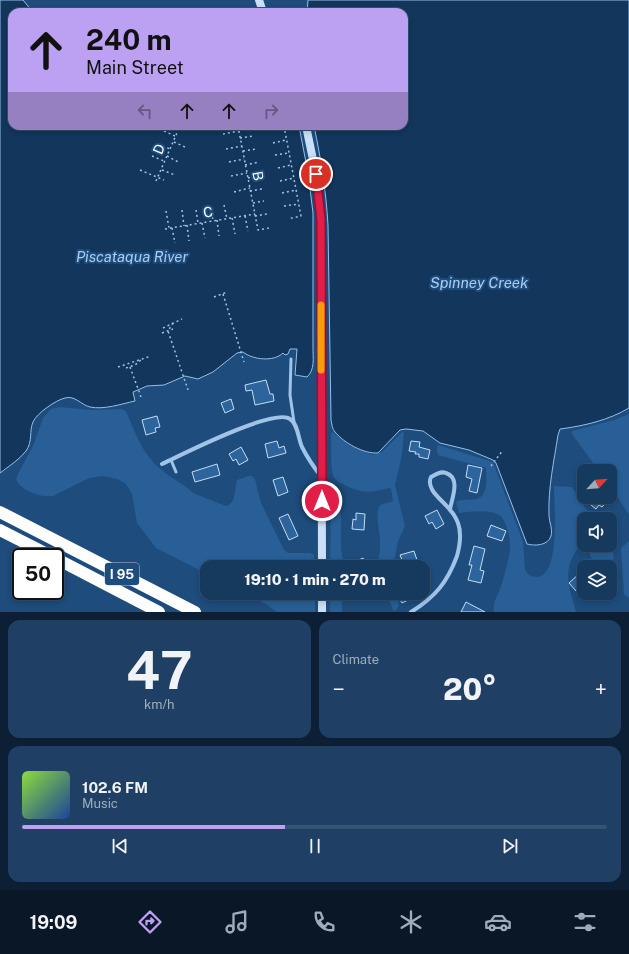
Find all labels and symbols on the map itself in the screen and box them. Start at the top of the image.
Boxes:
street label: D [150,141,168,157]
pin [299,157,333,191]
street label: B [249,170,267,182]
street label: C [202,203,214,221]
water label: Piscataqua River [76,248,188,265]
water label: Spinney Creek [430,274,529,291]
north arrow [577,464,617,504]
position arrow [301,480,343,522]
speed limit sign: 50 [12,548,64,600]
road number: I 95 [105,563,139,585]

